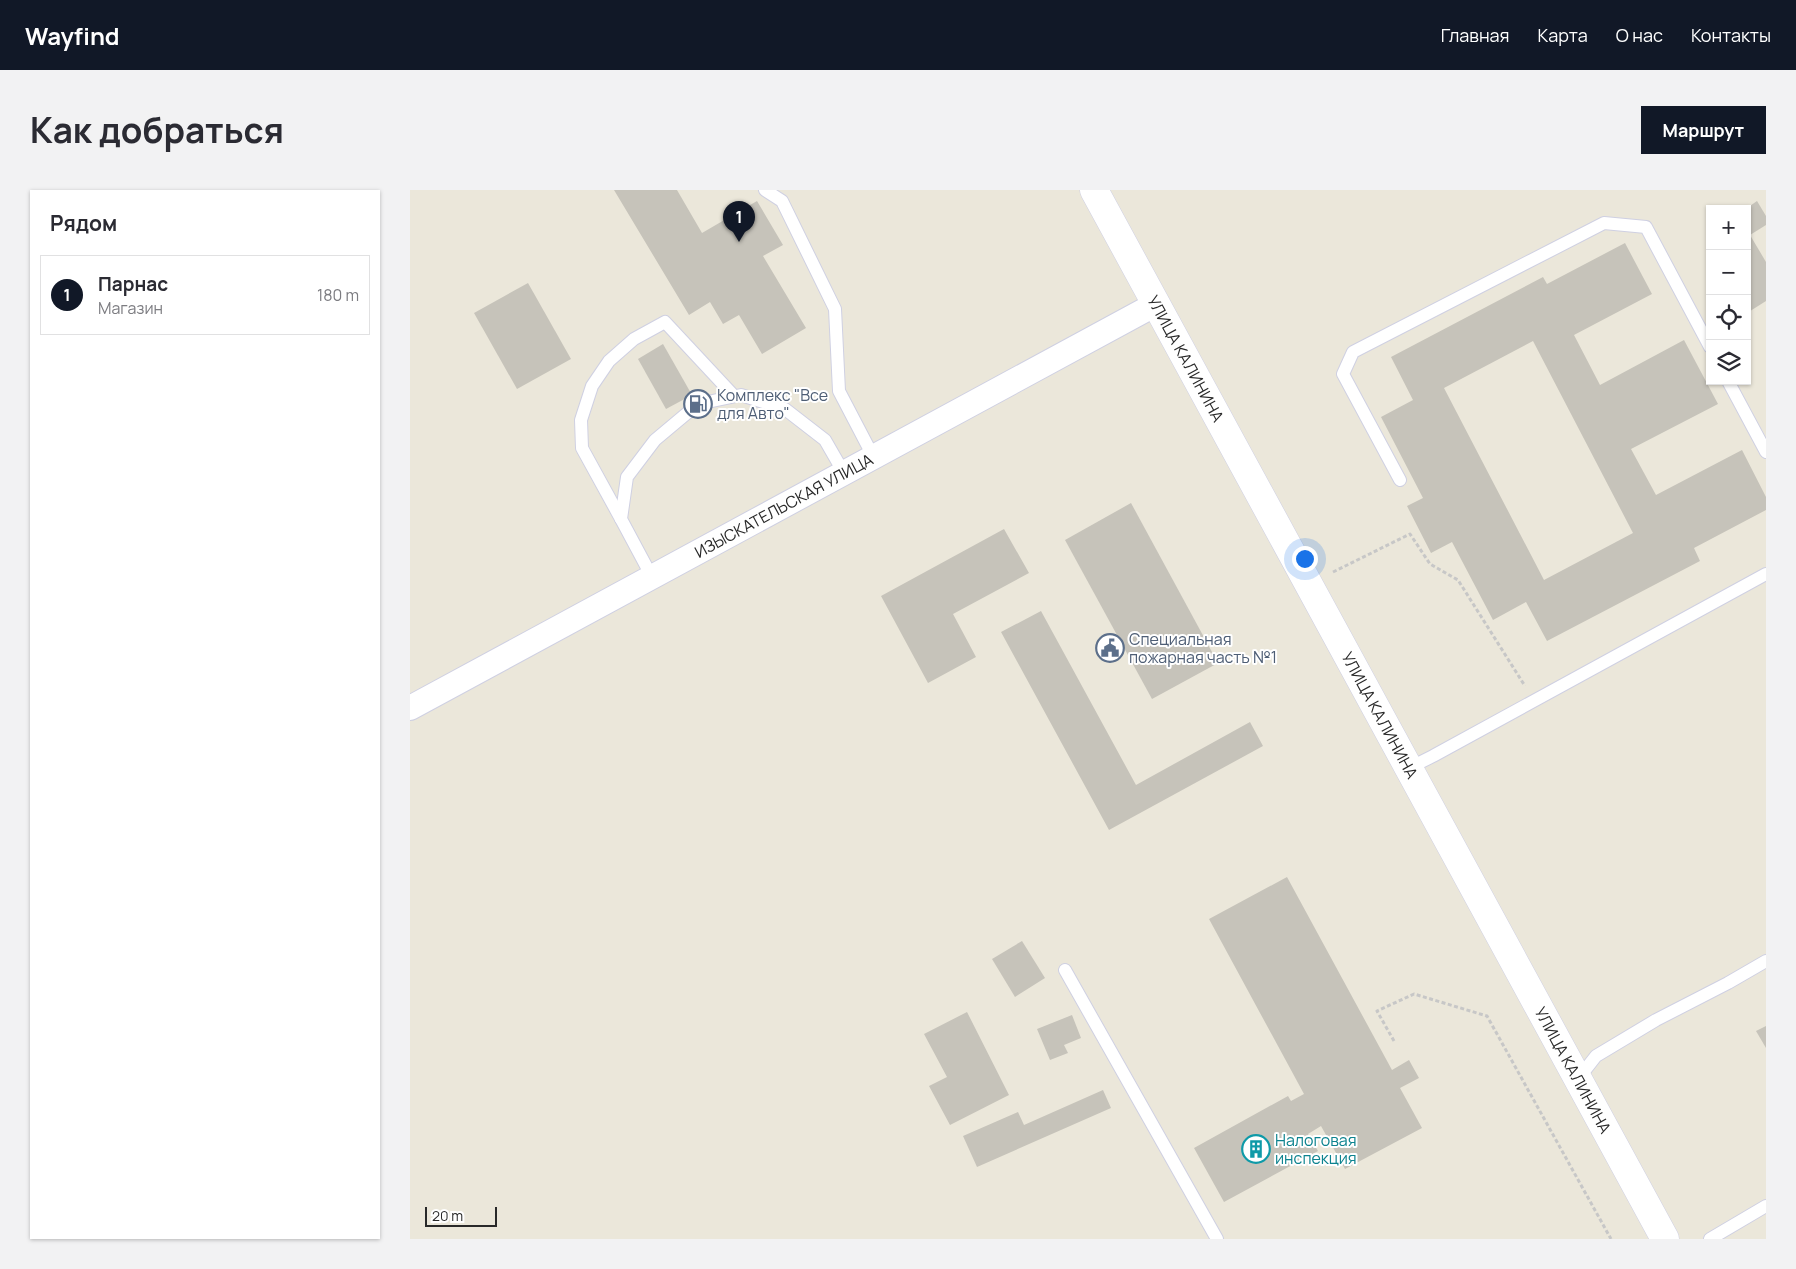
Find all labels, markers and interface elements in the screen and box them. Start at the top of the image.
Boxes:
text: Wayfind [25,19,120,52]
text: Главная [1441,23,1510,47]
text: Карта [1538,23,1588,47]
text: О нас [1616,23,1663,47]
text: Контакты [1691,23,1771,47]
text: Как добраться [30,106,284,154]
button: Маршрут [1641,106,1766,154]
pin: 1 [723,201,755,242]
map controls [1706,205,1751,385]
button: + [1706,205,1751,250]
text: Рядом [50,209,117,237]
button: − [1706,250,1751,295]
text: Парнас [98,271,168,297]
text: 1 [63,284,71,306]
text: 180 m [317,284,359,306]
street label: УЛИЦА КАЛИНИНА [1142,291,1229,426]
button: locate [1706,295,1751,340]
text: Магазин [98,297,163,319]
button: layers [1706,340,1751,385]
place label: Комплекс "Все для Авто" [717,384,828,424]
fuel station icon: Комплекс "Все для Авто" [683,389,713,419]
street label: ИЗЫСКАТЕЛЬСКАЯ УЛИЦА [691,448,877,563]
your location [1292,546,1318,572]
place label: Специальная пожарная часть №1 [1129,628,1277,668]
public building icon: Специальная пожарная часть №1 [1095,633,1125,663]
street label: УЛИЦА КАЛИНИНА [1336,648,1423,783]
street label: УЛИЦА КАЛИНИНА [1530,1003,1616,1137]
place label: Налоговая инспекция [1275,1129,1357,1169]
building icon: Налоговая инспекция [1241,1134,1271,1164]
scale bar [425,1204,498,1227]
text: 20 m [432,1206,463,1225]

